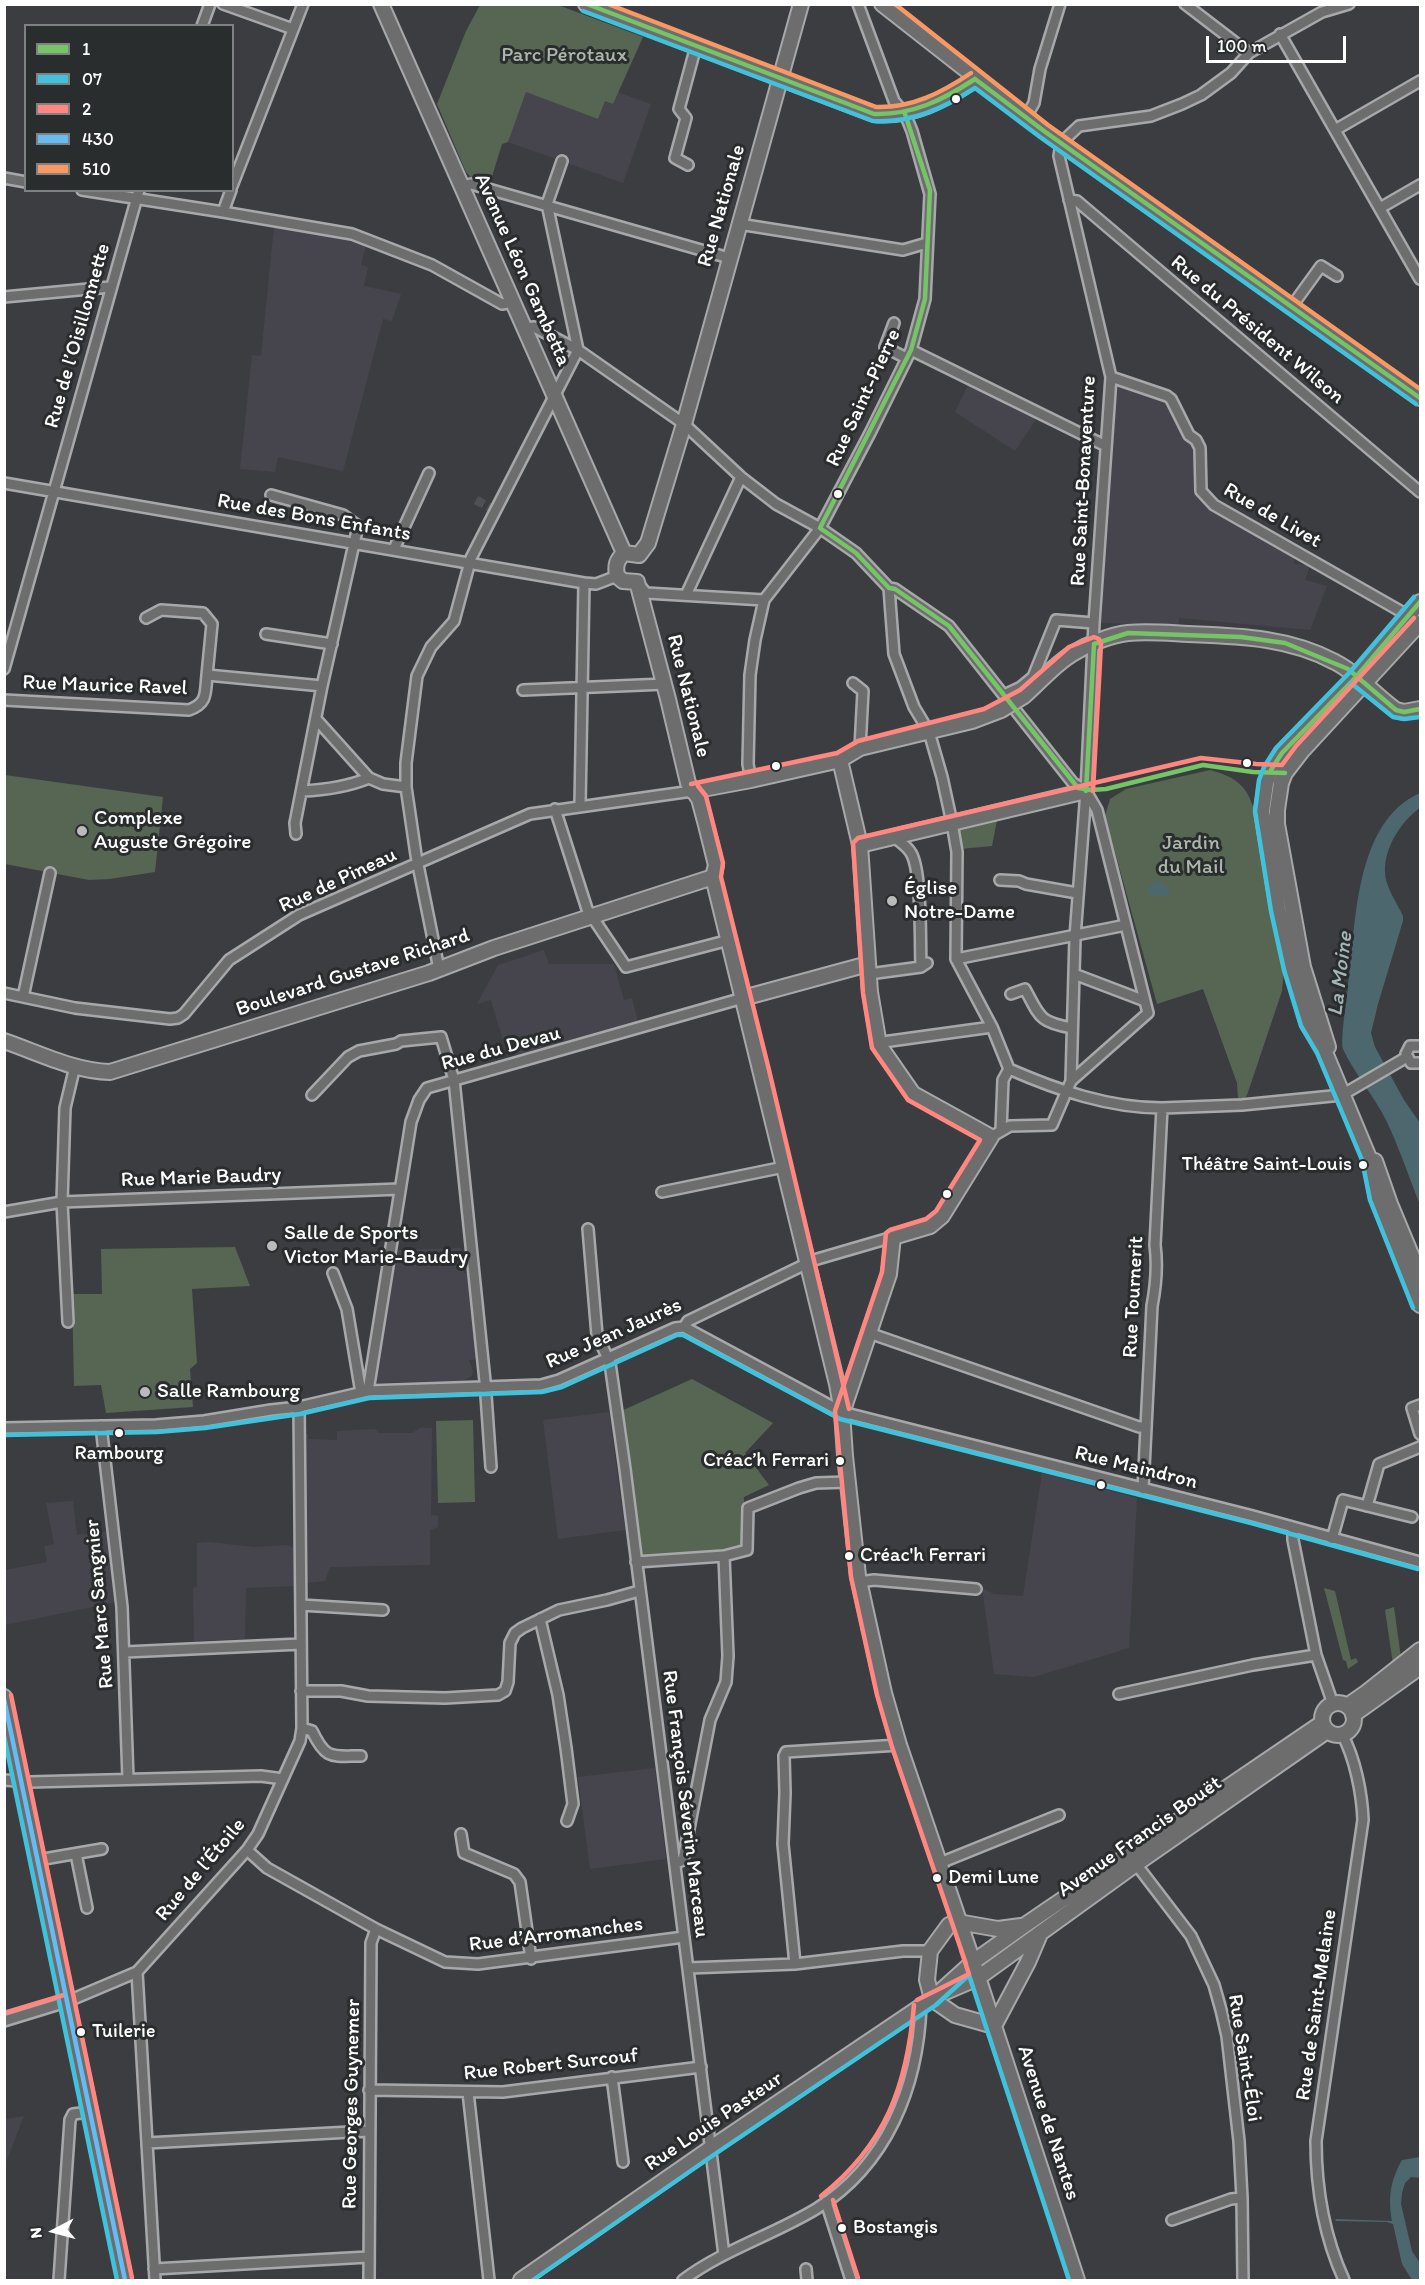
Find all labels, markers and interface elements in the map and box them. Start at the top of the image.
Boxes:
legend [24,24,234,192]
scale bar [1209,24,1348,62]
text: 100 m [1217,35,1267,57]
text: 1 [82,38,90,60]
park label: Parc Pérotaux [501,43,627,69]
text: 07 [82,68,102,90]
unlabelled marker [950,93,962,105]
text: 2 [82,98,91,120]
text: 430 [82,128,114,150]
street label: Rue Nationale [693,142,751,270]
text: 510 [82,158,111,180]
street label: Avenue Léon Gambetta [468,170,576,370]
street label: Rue de l’Oisillonnette [40,241,116,431]
street label: Rue du Président Wilson [1165,250,1349,410]
street label: Rue Saint-Pierre [821,325,907,471]
street label: Rue Saint-Bonaventure [1066,375,1102,587]
street label: Rue de Livet [1219,478,1325,554]
unlabelled marker [832,488,844,500]
street label: Rue des Bons Enfants [215,489,413,547]
street label: Rue Nationale [661,632,715,760]
street label: Rue Maurice Ravel [22,671,188,701]
unlabelled marker [1241,757,1253,769]
unlabelled marker [770,760,782,772]
place label: Complexe Auguste Grégoire [94,806,251,856]
marker: Complexe Auguste Grégoire [75,824,89,838]
park label: Jardin du Mail [1158,831,1224,881]
street label: Rue de Pineau [275,843,401,919]
place label: Église Notre-Dame [904,876,1015,926]
marker: Église Notre-Dame [885,894,899,908]
street label: Boulevard Gustave Richard [233,923,473,1023]
water label: La Moine [1323,930,1359,1018]
street label: Rue du Devau [439,1021,563,1077]
place label: Théâtre Saint-Louis [1182,1153,1352,1177]
marker: Théâtre Saint-Louis [1357,1159,1369,1171]
street label: Rue Marie Baudry [120,1163,282,1193]
unlabelled marker [941,1188,953,1200]
place label: Salle de Sports Victor Marie-Baudry [284,1221,468,1271]
street label: Rue Tournerit [1118,1235,1150,1359]
marker: Salle de Sports Victor Marie-Baudry [265,1239,279,1253]
street label: Rue Jean Jaurès [542,1293,686,1375]
place label: Salle Rambourg [157,1379,300,1405]
marker: Salle Rambourg [138,1385,152,1399]
marker: Rambourg [113,1427,125,1439]
street label: Rue Maindron [1072,1441,1200,1495]
place label: Rambourg [74,1442,164,1466]
place label: Créac’h Ferrari [703,1449,829,1473]
marker: Créac’h Ferrari [834,1455,846,1467]
unlabelled marker [1095,1479,1107,1491]
street label: Rue Marc Sangnier [80,1518,120,1690]
place label: Créac'h Ferrari [860,1544,986,1568]
marker: Créac'h Ferrari [843,1550,855,1562]
street label: Rue François Séverin Marceau [656,1669,714,1939]
street label: Avenue Francis Bouët [1053,1771,1227,1903]
street label: Rue de l’Étoile [151,1813,251,1927]
place label: Demi Lune [948,1866,1039,1890]
marker: Demi Lune [931,1872,943,1884]
street label: Rue de Saint-Melaine [1291,1908,1343,2102]
street label: Rue d’Arromanches [468,1912,644,1958]
street label: Rue Saint-Éloi [1221,1992,1267,2124]
street label: Rue Georges Guynemer [338,1999,366,2209]
place label: Tuilerie [92,2020,155,2044]
marker: Tuilerie [75,2026,87,2038]
street label: Rue Robert Surcouf [462,2043,640,2087]
street label: Avenue de Nantes [1011,2043,1085,2203]
street label: Rue Louis Pasteur [640,2067,788,2177]
north arrow [24,2201,84,2261]
place label: Bostangis [853,2216,938,2240]
marker: Bostangis [836,2222,848,2234]
text: N [26,2227,46,2239]

